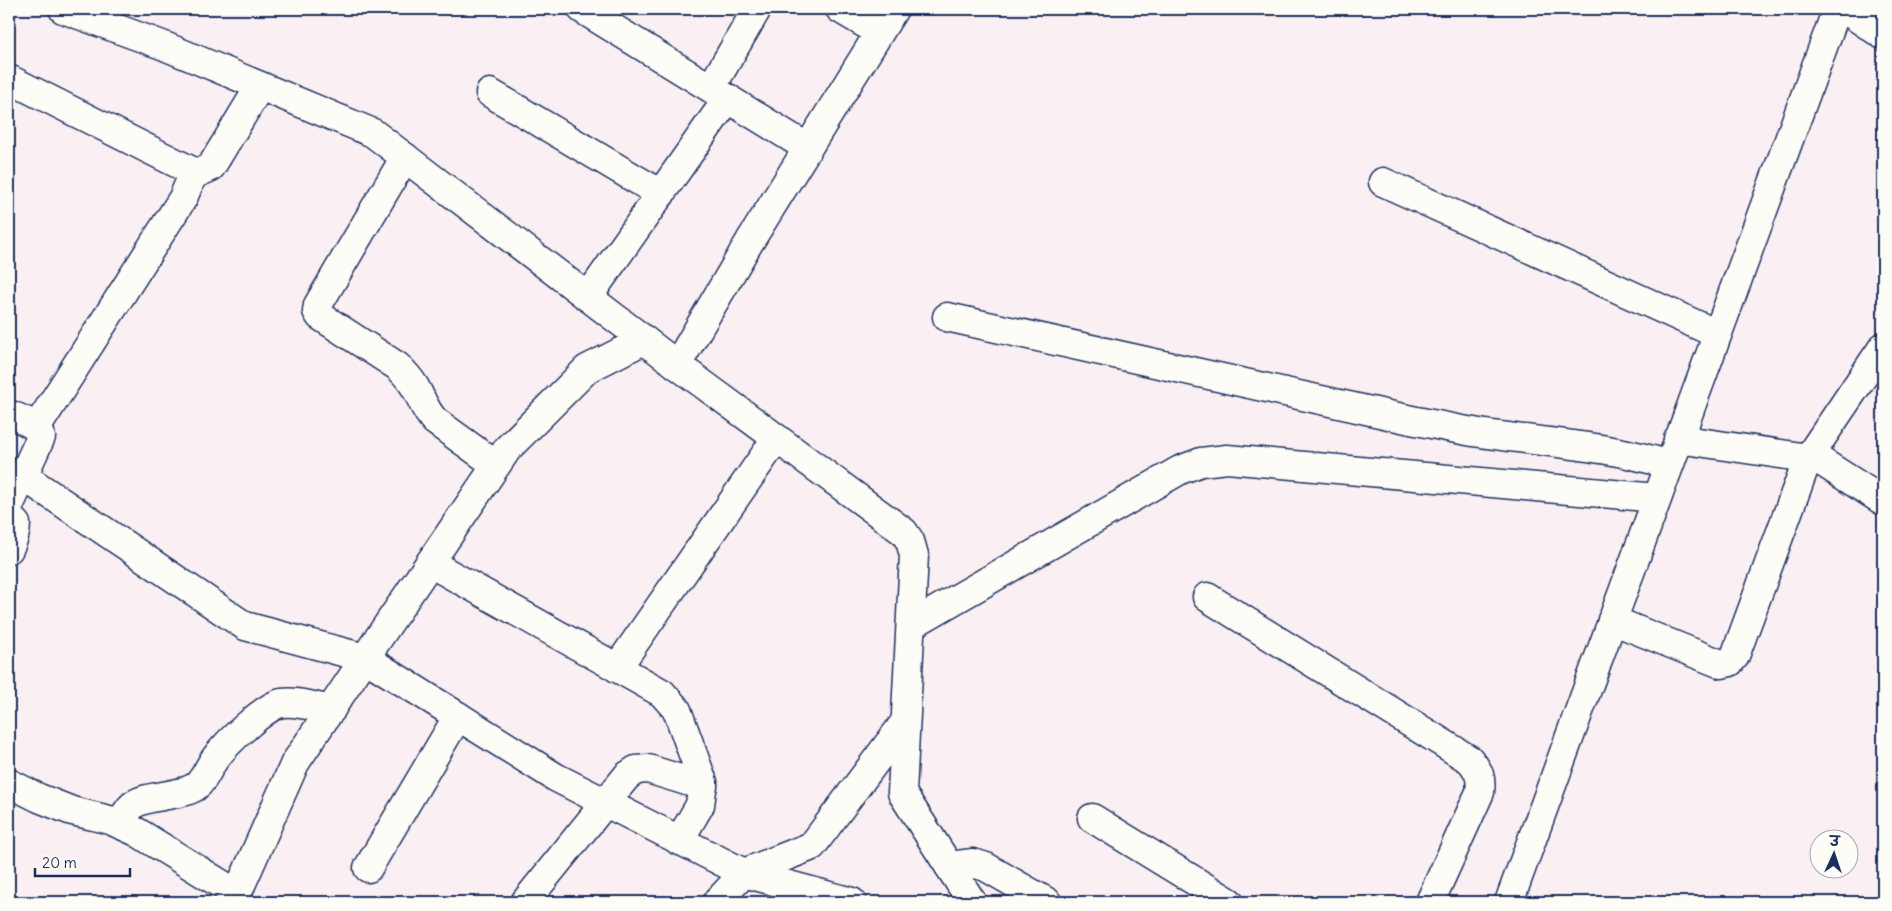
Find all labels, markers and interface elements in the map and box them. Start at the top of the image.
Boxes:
north arrow [1810,828,1860,878]
text: उ [1828,832,1841,850]
scale bar [35,846,130,878]
text: 20 m [42,853,77,872]

